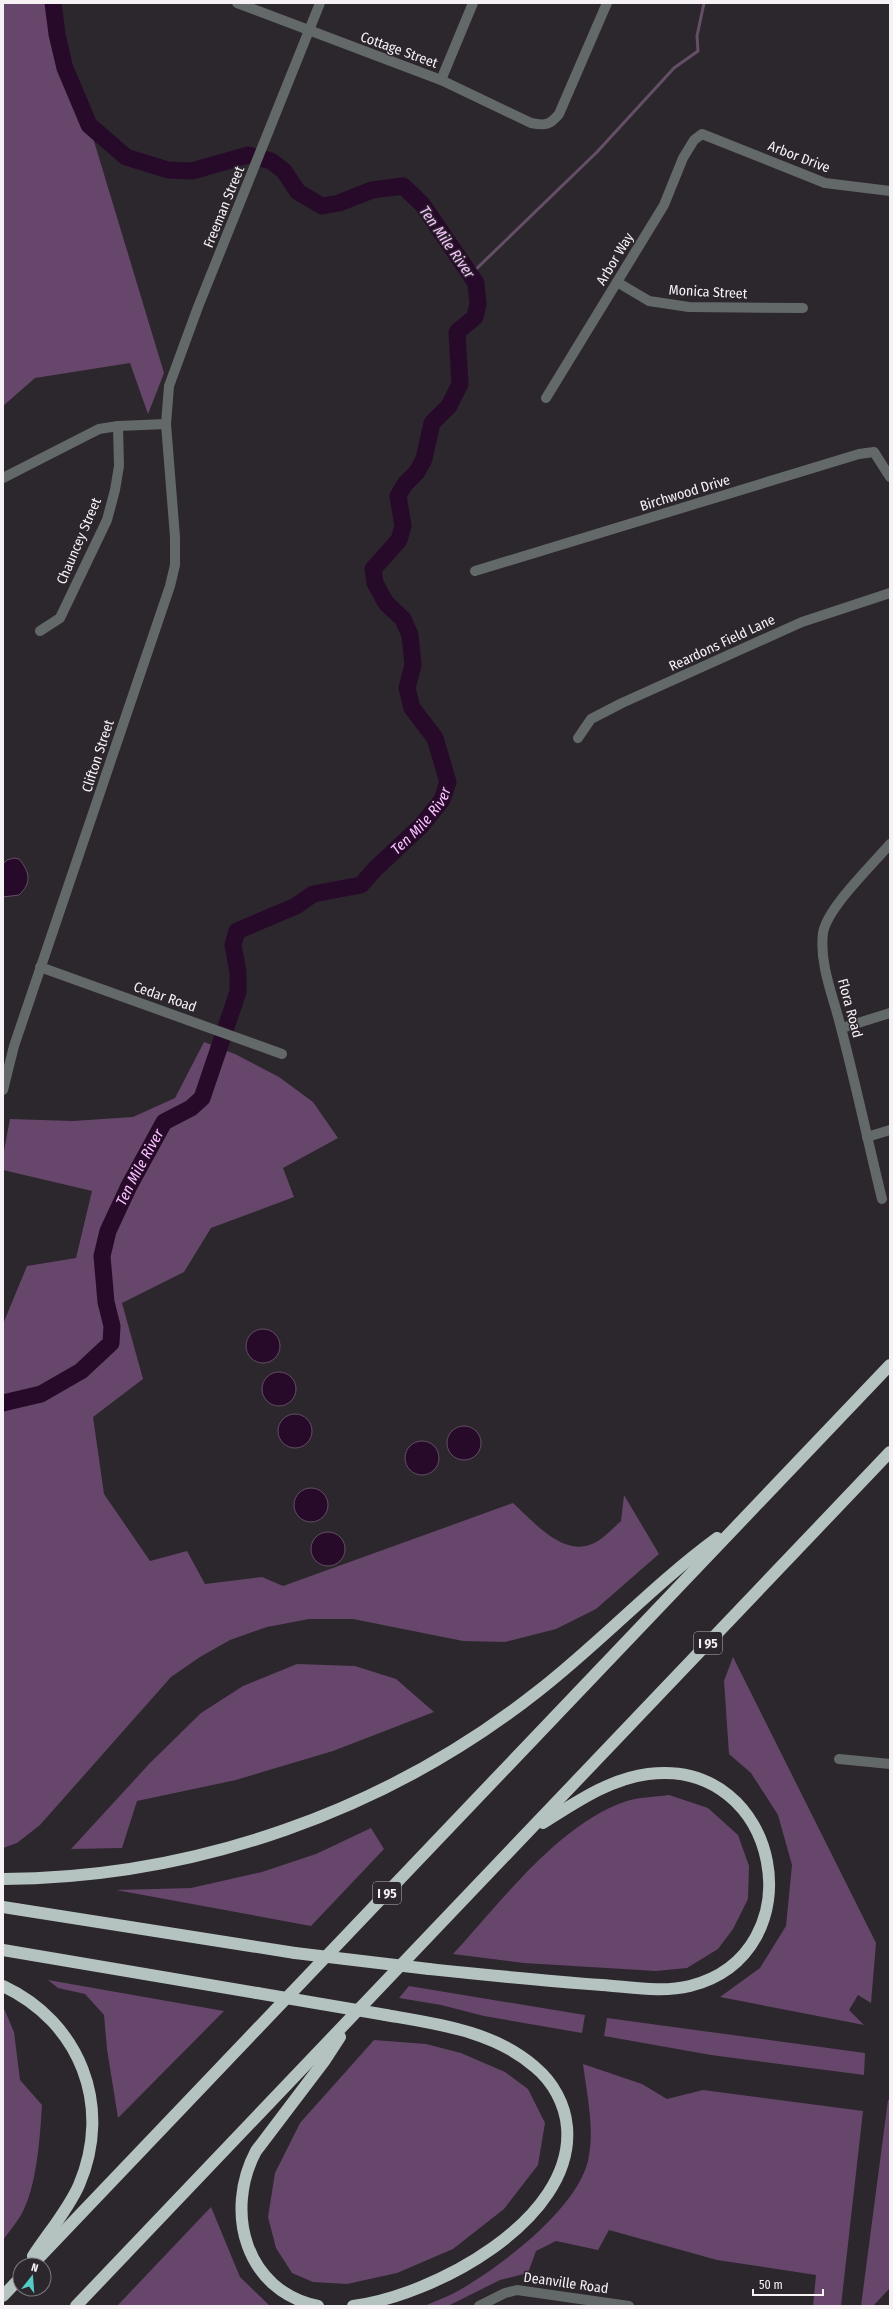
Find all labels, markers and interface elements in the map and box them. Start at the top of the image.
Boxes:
street label: Cottage Street [358,28,440,72]
street label: Arbor Drive [766,137,832,177]
street label: Freeman Street [200,163,248,250]
water label: Ten Mile River [416,202,479,282]
street label: Arbor Way [593,229,638,288]
street label: Monica Street [668,281,748,303]
street label: Birchwood Drive [638,471,732,515]
street label: Chauncey Street [53,495,105,587]
street label: Reardons Field Lane [666,611,778,675]
street label: Clifton Street [78,717,118,794]
water label: Ten Mile River [387,784,455,858]
street label: Flora Road [834,977,866,1039]
street label: Cedar Road [131,978,199,1016]
water label: Ten Mile River [112,1125,168,1209]
road number: I 95 [694,1632,722,1654]
road number: I 95 [373,1882,401,1904]
north arrow [12,2257,52,2297]
text: N [30,2261,40,2275]
street label: Deanville Road [523,2269,609,2297]
scale bar [753,2271,823,2297]
text: 50 m [759,2278,783,2292]

